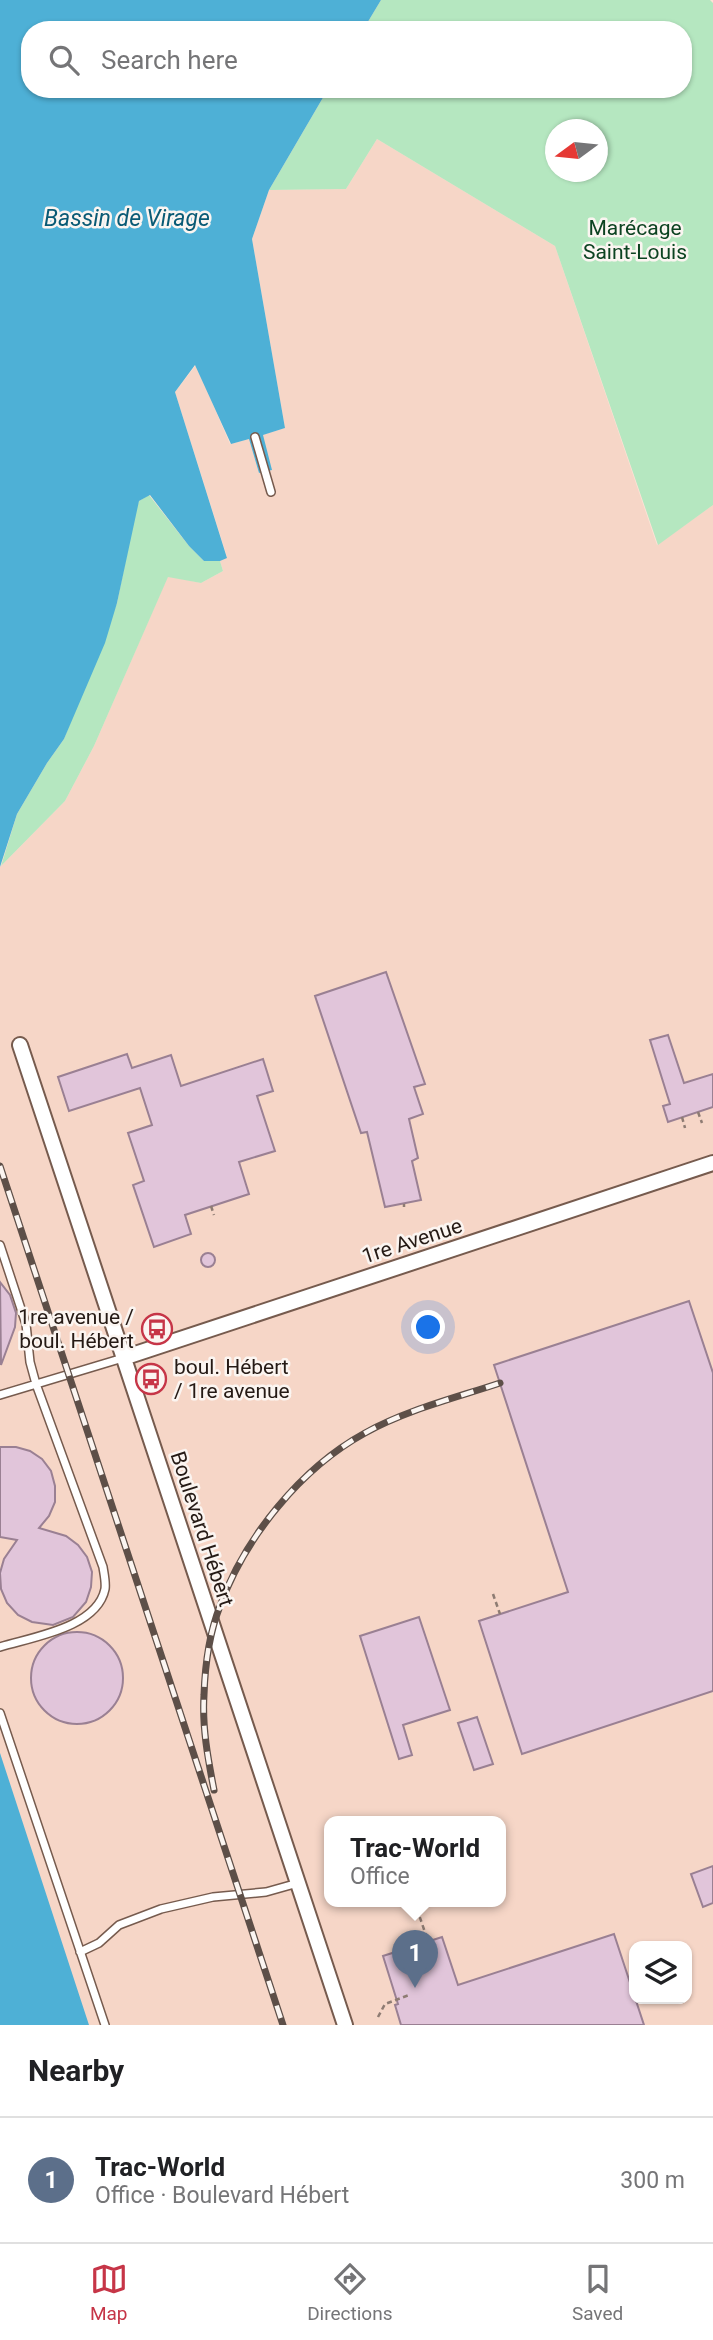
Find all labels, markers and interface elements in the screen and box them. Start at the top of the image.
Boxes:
search box [21,21,692,98]
icon: search [45,41,83,79]
text: Search here [101,45,238,75]
north arrow [545,119,608,182]
water label: Bassin de Virage [44,205,210,232]
park label: Marécage Saint-Louis [583,216,687,264]
street label: 1re Avenue [359,1214,465,1268]
place label: 1re avenue / boul. Hébert [18,1305,134,1353]
your location [411,1310,445,1344]
bus stop icon: 1re avenue / boul. Hébert [140,1312,174,1346]
place label: boul. Hébert / 1re avenue [174,1355,290,1403]
bus stop icon: boul. Hébert / 1re avenue [134,1362,168,1396]
street label: Boulevard Hébert [166,1448,238,1610]
popup [324,1816,506,1907]
text: Trac-World [350,1833,480,1863]
text: Office [350,1863,410,1890]
pin: 1 [392,1930,438,1988]
map controls [629,1941,692,2004]
button: layers [629,1941,692,2004]
text: Nearby [28,2053,124,2088]
text: Trac-World [95,2152,225,2182]
text: 1 [44,2167,58,2194]
text: 300 m [620,2167,685,2194]
text: Office · Boulevard Hébert [95,2182,349,2209]
tab: Map [90,2260,128,2325]
tab: Directions [307,2260,392,2325]
tab: Saved [572,2260,623,2325]

